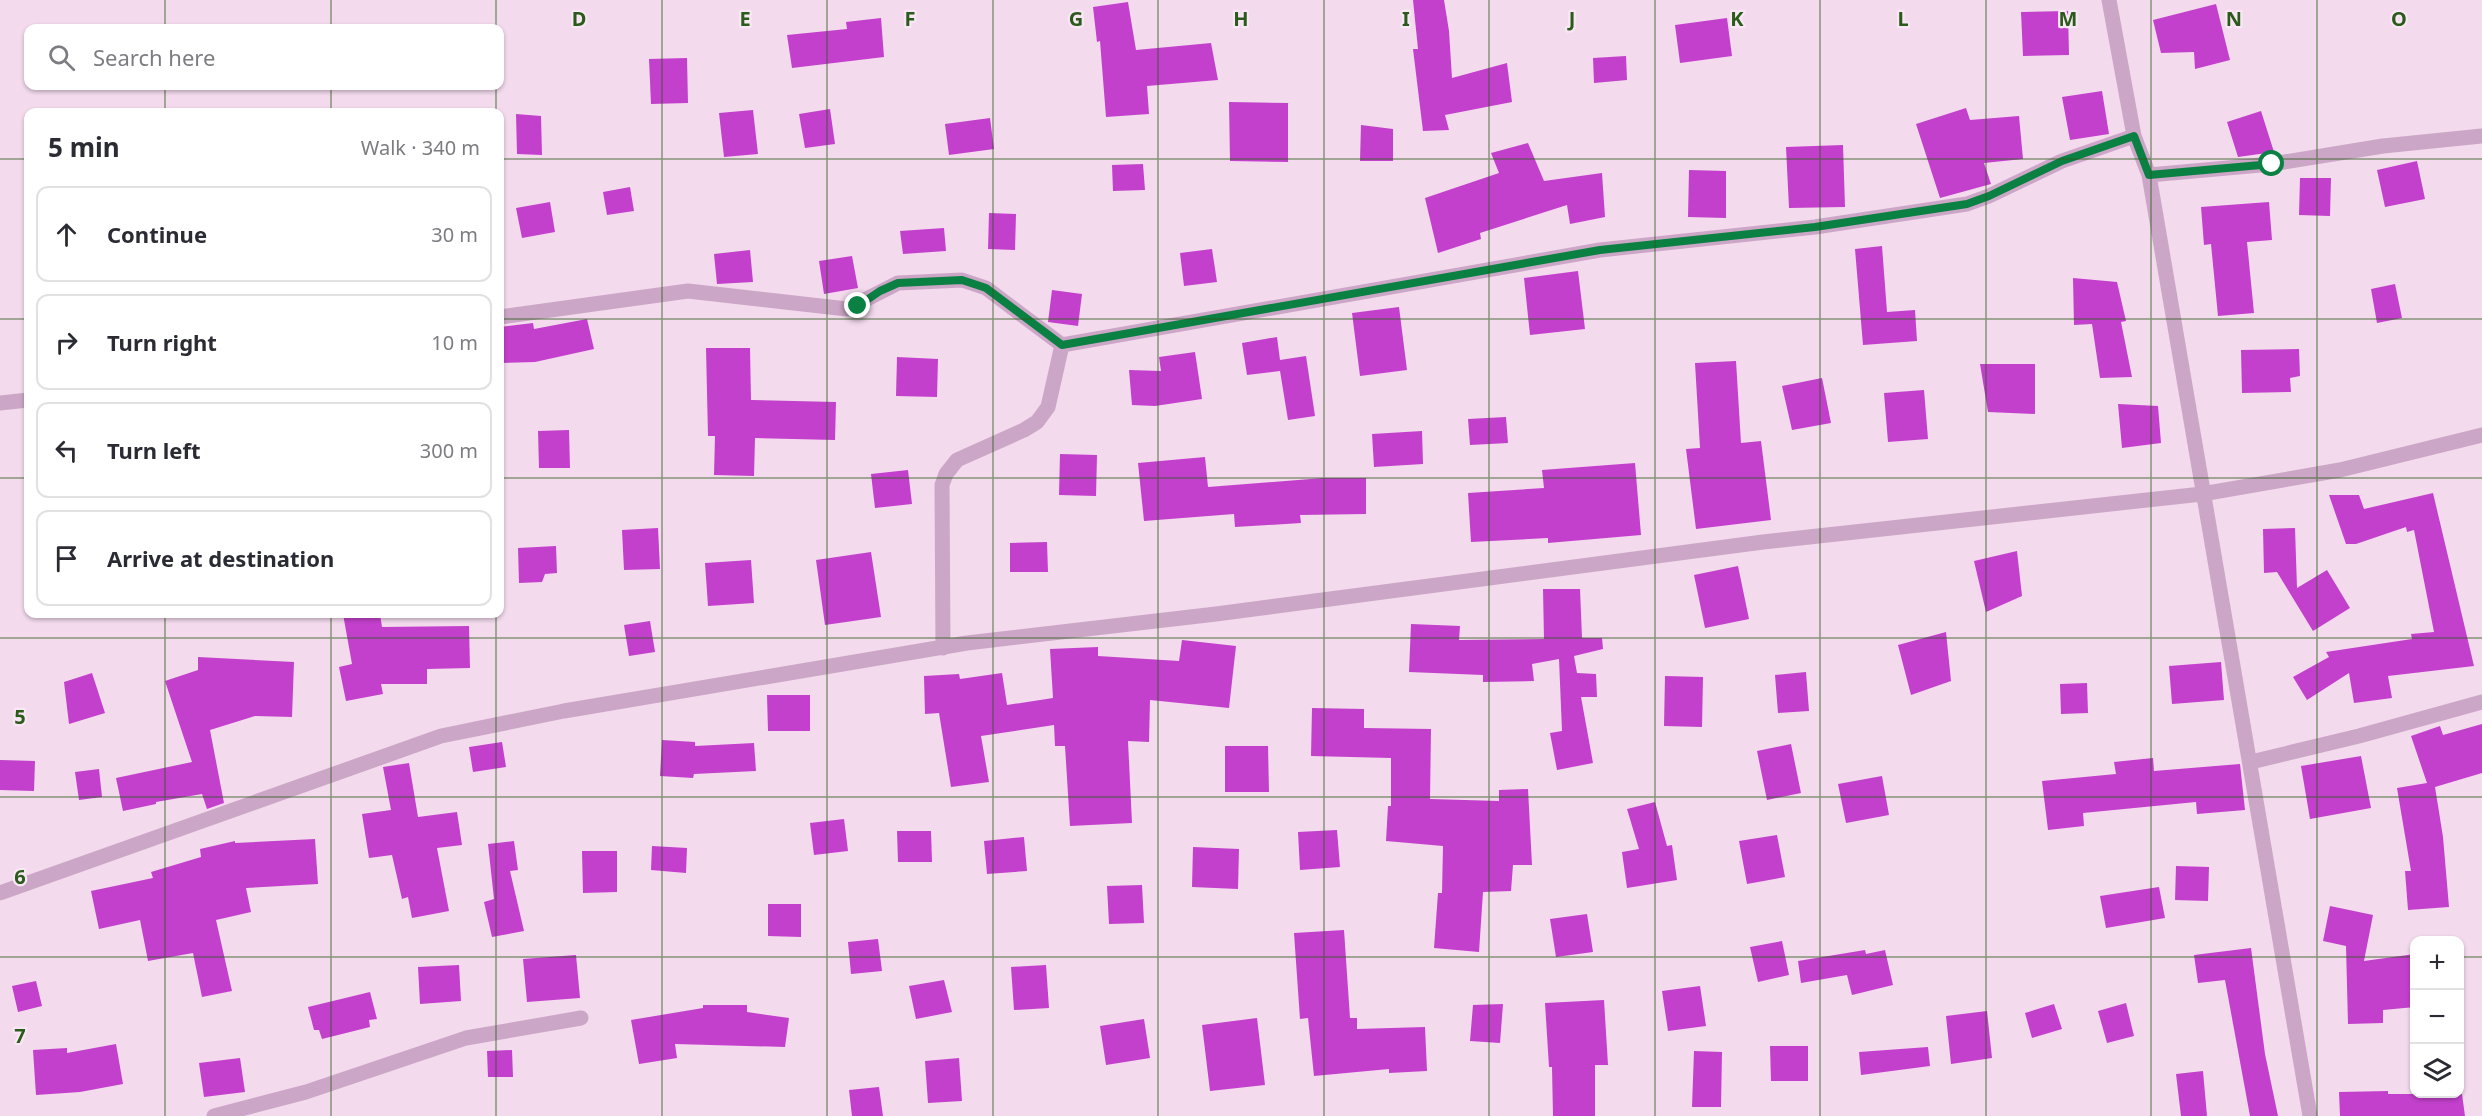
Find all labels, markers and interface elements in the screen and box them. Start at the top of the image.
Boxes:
text: D [572,5,586,32]
text: E [739,5,751,32]
text: F [905,5,915,32]
text: G [1069,5,1083,32]
text: H [1233,5,1249,32]
text: I [1402,5,1410,32]
text: J [1567,5,1575,32]
text: K [1730,5,1744,32]
text: L [1897,5,1909,32]
text: M [2059,5,2077,32]
text: N [2226,5,2242,32]
text: O [2391,5,2407,32]
search box [24,24,504,90]
icon: search [45,41,78,74]
text: Search here [93,42,215,72]
text: 5 min [48,129,120,165]
text: Walk · 340 m [361,134,480,161]
route start [2258,150,2284,176]
icon: ahead [50,218,83,251]
text: Continue [107,219,207,249]
text: 30 m [431,221,478,248]
route end [844,292,870,318]
icon: right [50,326,83,359]
text: Turn right [107,327,217,357]
text: 10 m [431,329,478,356]
icon: left [50,434,83,467]
text: Turn left [107,435,201,465]
text: 300 m [420,437,478,464]
icon: arrive [50,542,83,575]
text: Arrive at destination [107,543,334,573]
text: 5 [14,703,26,730]
text: 6 [14,863,26,890]
map controls [2410,936,2464,1098]
button: + [2410,936,2464,990]
button: − [2410,990,2464,1044]
text: 7 [14,1022,26,1049]
button: layers [2410,1044,2464,1098]

